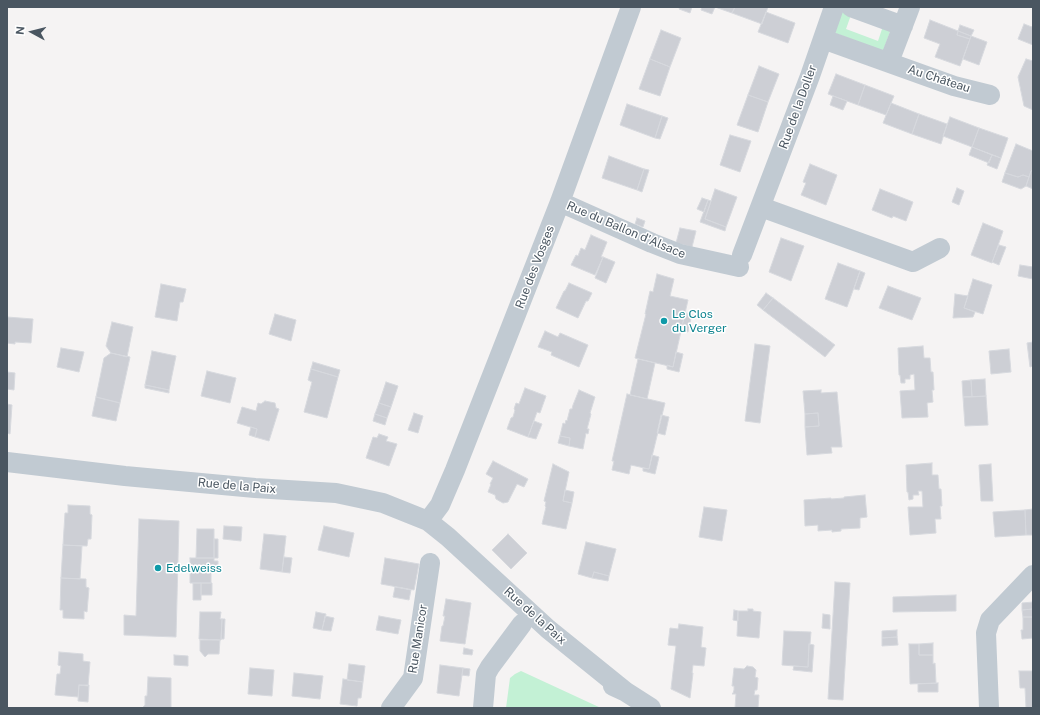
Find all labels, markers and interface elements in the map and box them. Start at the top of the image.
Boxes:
north arrow [12,12,52,52]
text: N [14,26,27,36]
street label: Au Château [906,62,972,96]
street label: Rue de la Doller [776,63,820,151]
street label: Rue du Ballon d'Alsace [564,198,688,262]
street label: Rue des Vosges [513,223,557,311]
place label: Le Clos du Verger [672,307,727,335]
marker: Le Clos du Verger [659,316,669,326]
street label: Rue de la Paix [197,475,277,497]
place label: Edelweiss [166,561,222,575]
marker: Edelweiss [153,563,163,573]
street label: Rue de la Paix [501,584,569,648]
street label: Rue Manicor [405,603,431,675]

